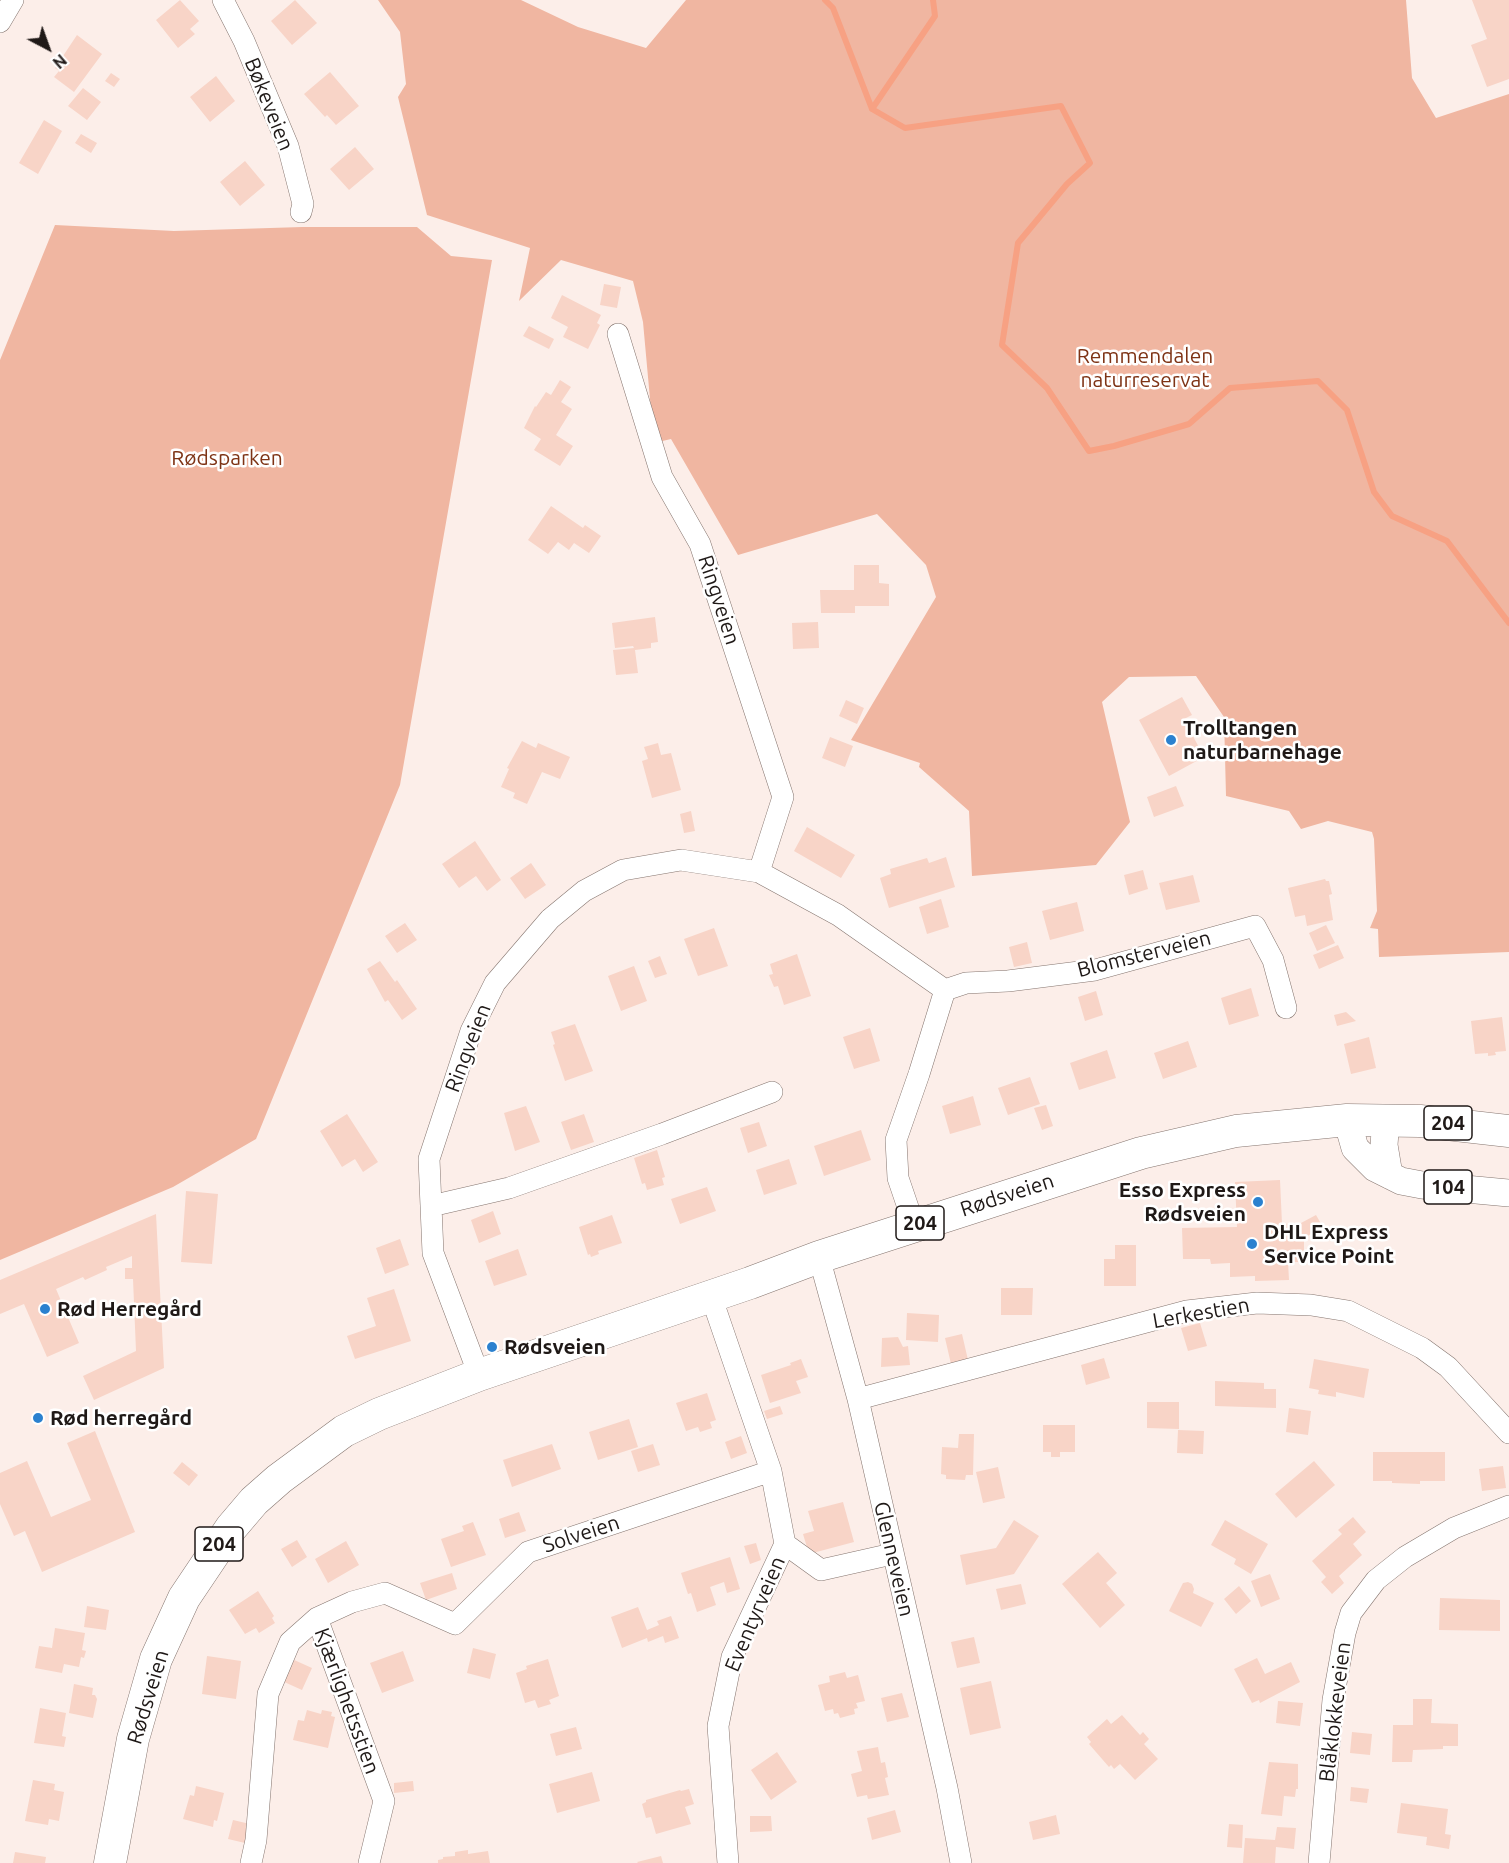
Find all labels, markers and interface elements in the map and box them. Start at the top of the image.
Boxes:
north arrow [18,18,78,78]
text: N [49,51,70,72]
street label: Bøkeveien [239,54,299,154]
park label: Remmendalen naturreservat [1077,343,1213,393]
park label: Rødsparken [171,445,283,471]
street label: Ringveien [693,552,745,648]
place label: Trolltangen naturbarnehage [1183,715,1342,765]
marker: Trolltangen naturbarnehage [1164,733,1178,747]
street label: Blomsterveien [1074,925,1214,983]
street label: Ringveien [440,1000,496,1096]
road number: 204 [1424,1106,1472,1140]
street label: Rødsveien [957,1168,1057,1222]
road number: 104 [1424,1170,1472,1204]
place label: Esso Express Rødsveien [1119,1177,1246,1227]
marker: Esso Express Rødsveien [1251,1195,1265,1209]
road number: 204 [896,1206,944,1240]
place label: DHL Express Service Point [1264,1219,1394,1269]
marker: DHL Express Service Point [1245,1237,1259,1251]
street label: Lerkestien [1150,1292,1252,1334]
place label: Rød Herregård [57,1296,202,1322]
marker: Rød Herregård [38,1302,52,1316]
place label: Rødsveien [504,1334,606,1360]
marker: Rødsveien [485,1340,499,1354]
place label: Rød herregård [50,1405,192,1431]
marker: Rød herregård [31,1411,45,1425]
street label: Glenneveien [869,1499,919,1619]
street label: Solveien [539,1510,623,1558]
road number: 204 [195,1527,243,1561]
street label: Eventyrveien [719,1553,791,1675]
street label: Kjærlighetsstien [309,1625,385,1777]
street label: Blåklokkeveien [1314,1640,1356,1784]
street label: Rødsveien [122,1647,174,1747]

